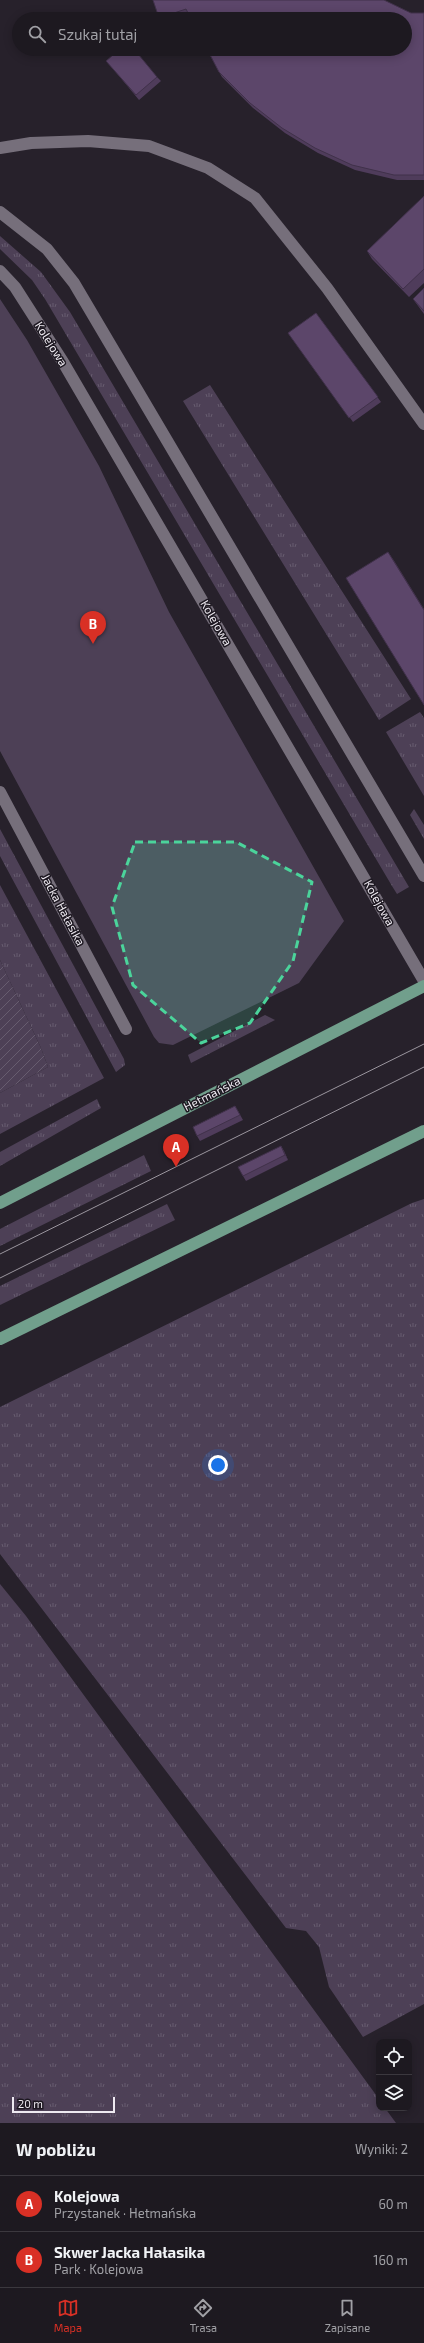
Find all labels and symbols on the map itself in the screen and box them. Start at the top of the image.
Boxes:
street label: Kolejowa [32,319,71,369]
street label: Kolejowa [197,597,235,648]
pin: B [80,611,106,644]
street label: Jacka Hałasika [39,871,89,948]
street label: Kolejowa [361,877,398,928]
street label: Hetmańska [181,1073,242,1113]
pin: A [163,1134,189,1167]
your location [208,1455,228,1475]
scale bar [12,2095,115,2114]

